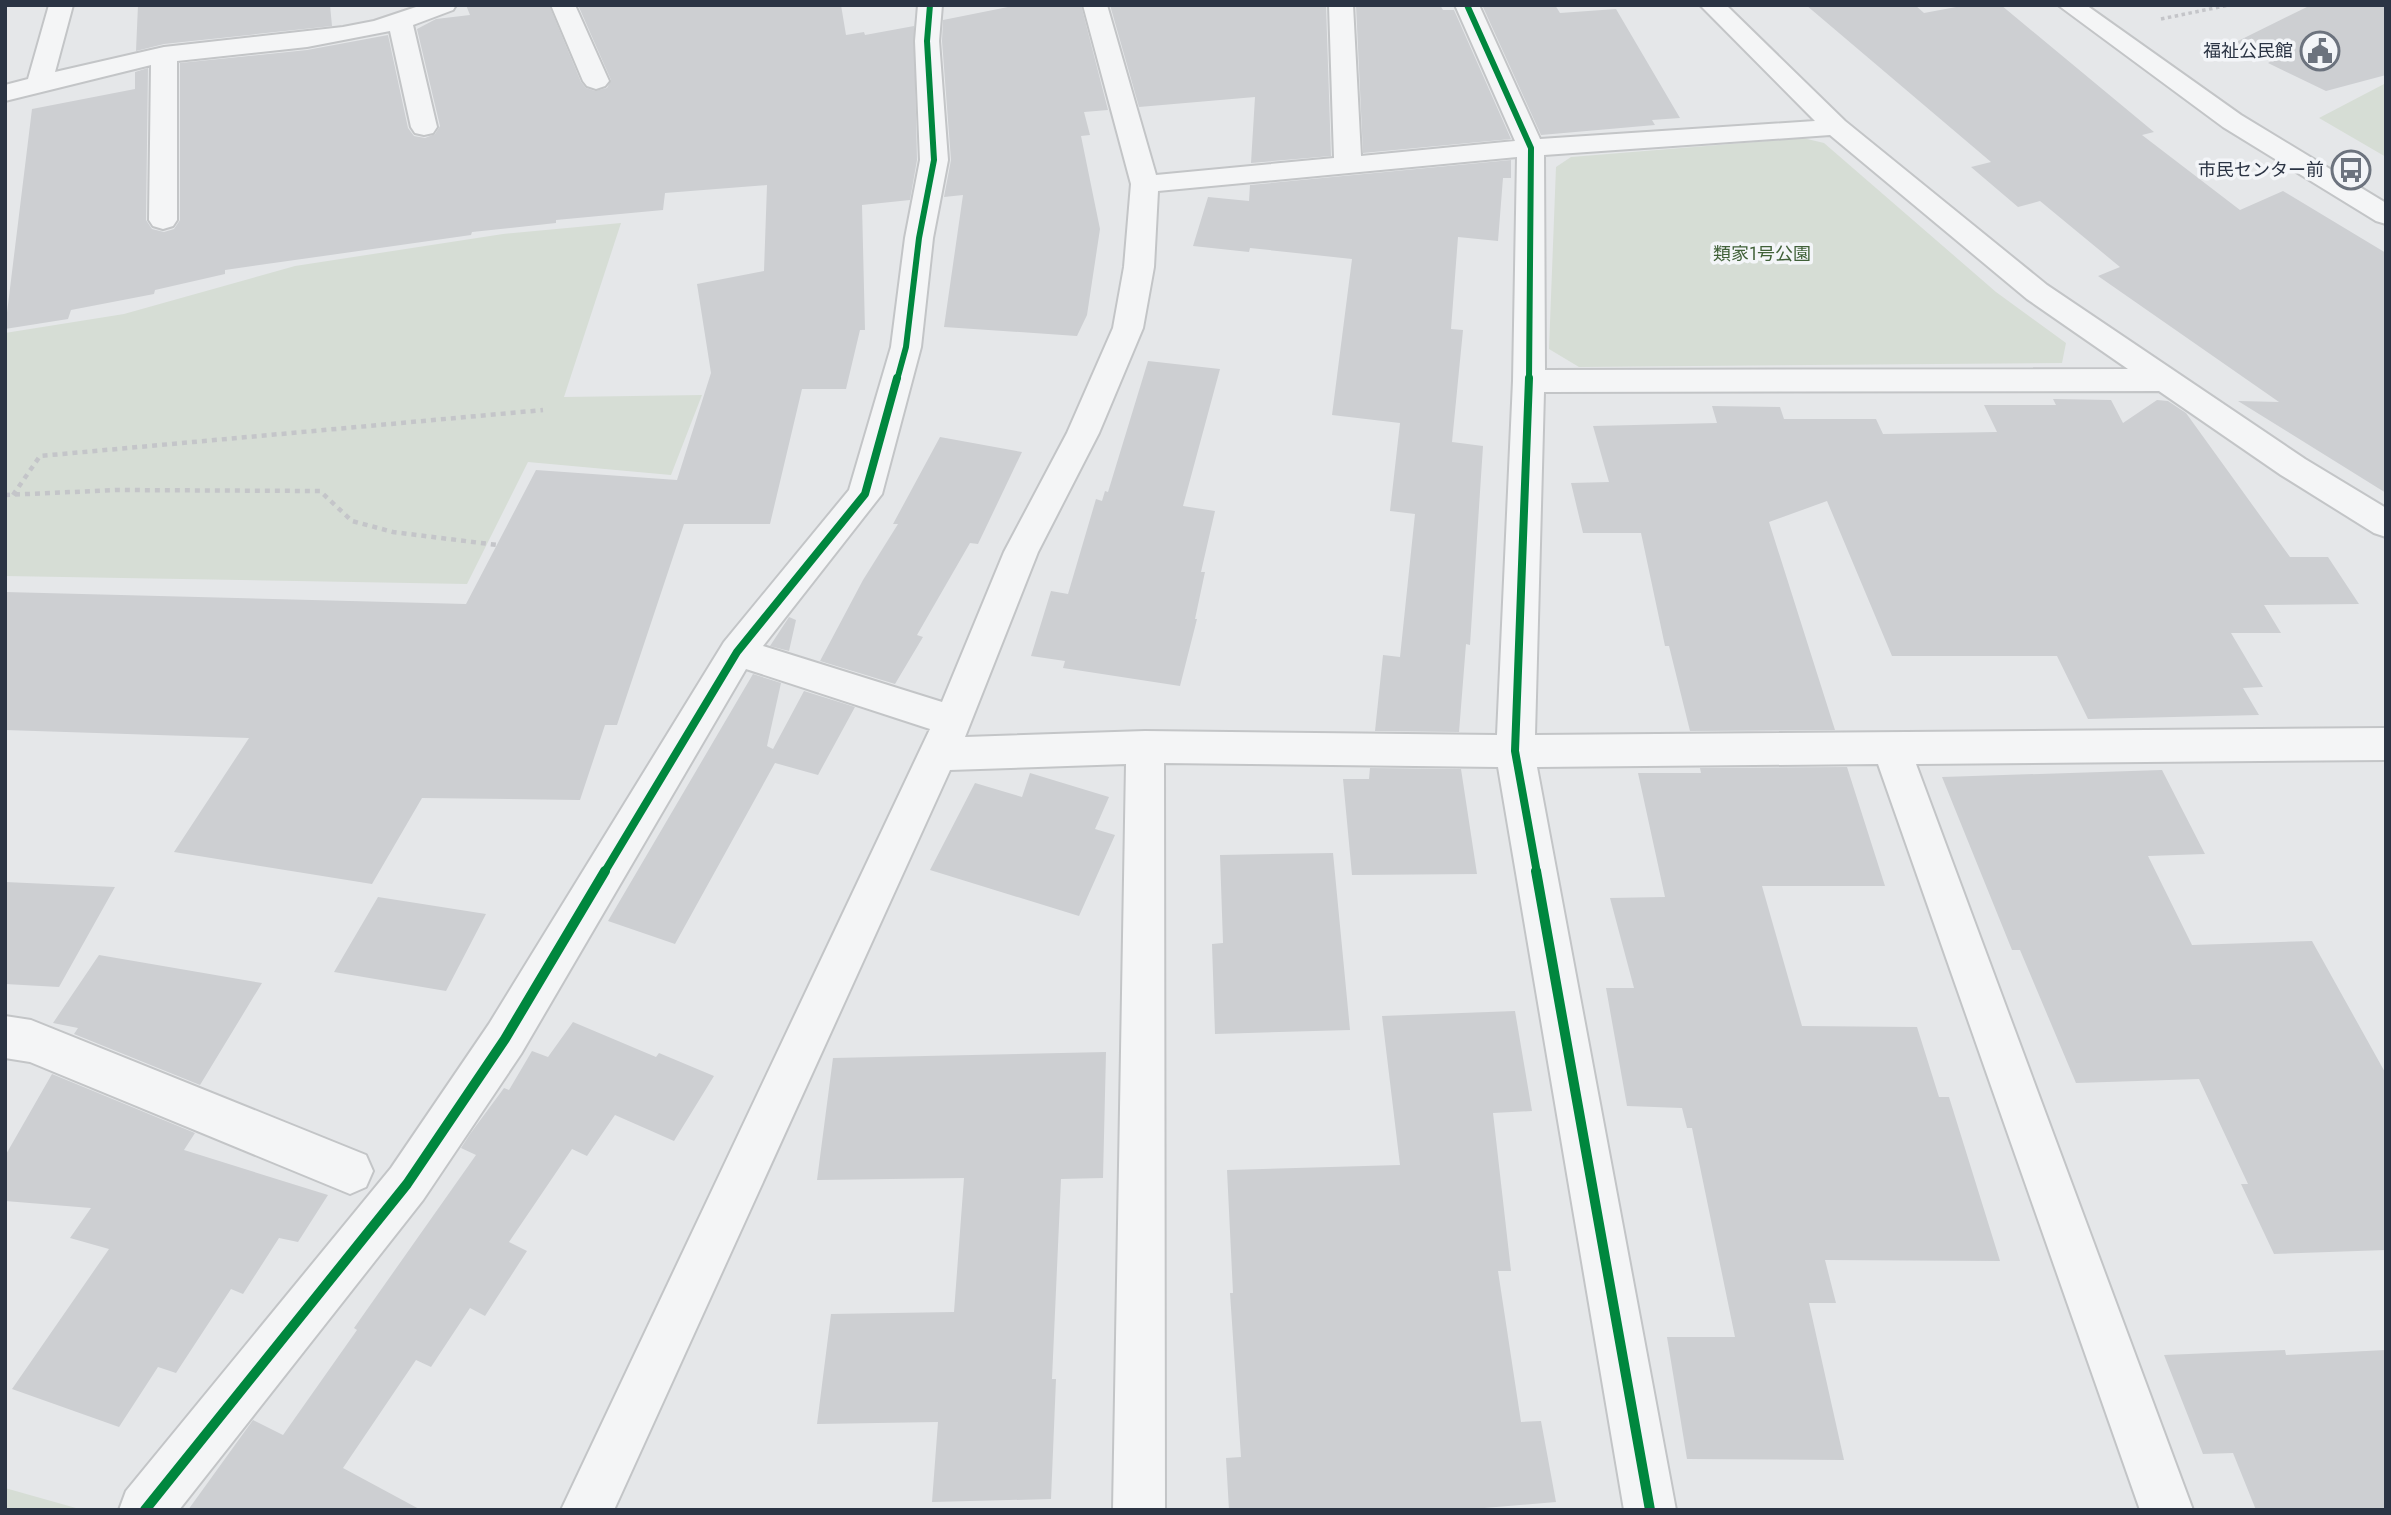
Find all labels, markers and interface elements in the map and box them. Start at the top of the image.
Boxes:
public building icon: 福祉公民館 [2299,30,2341,72]
place label: 福祉公民館 [2203,38,2293,64]
bus stop icon: 市民センター前 [2330,149,2372,191]
place label: 市民センター前 [2198,157,2324,183]
park label: 類家1号公園 [1713,241,1811,267]

